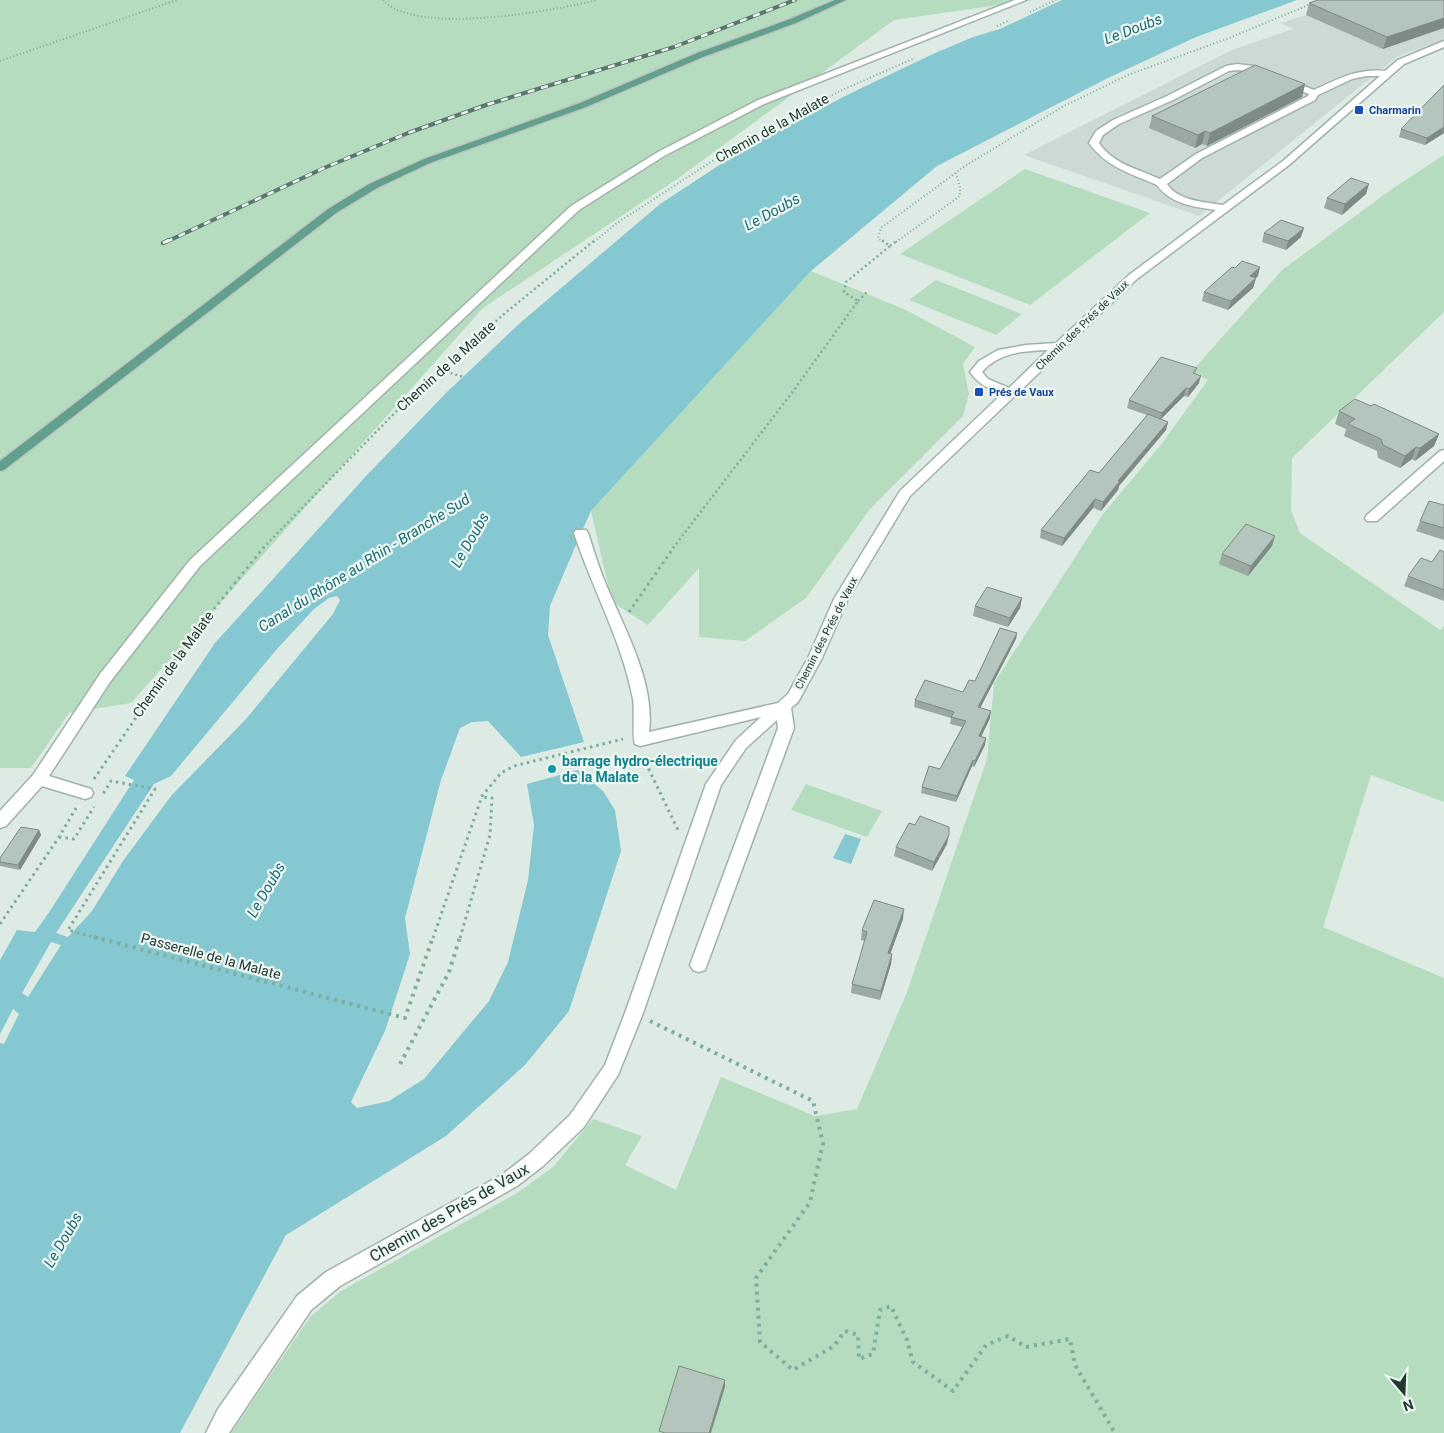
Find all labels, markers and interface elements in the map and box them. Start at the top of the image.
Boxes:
water label: Le Doubs [1101,10,1165,48]
street label: Chemin de la Malate [712,90,832,166]
marker: Charmarin [1353,104,1365,116]
place label: Charmarin [1369,104,1421,117]
water label: Le Doubs [741,189,803,235]
street label: Chemin des Prés de Vaux [1033,277,1132,373]
street label: Chemin de la Malate [393,317,499,415]
marker: Prés de Vaux [973,386,985,398]
place label: Prés de Vaux [989,386,1054,399]
water label: Canal du Rhône au Rhin - Branche Sud [255,490,474,636]
water label: Le Doubs [447,509,493,571]
street label: Chemin des Prés de Vaux [792,574,861,692]
street label: Chemin de la Malate [129,608,217,720]
place label: barrage hydro-électrique de la Malate [562,753,718,785]
marker: barrage hydro-électrique de la Malate [546,763,558,775]
water label: Le Doubs [243,859,289,921]
street label: Passerelle de la Malate [139,930,283,982]
street label: Chemin des Prés de Vaux [366,1159,532,1266]
water label: Le Doubs [40,1209,86,1271]
north arrow [1379,1368,1429,1418]
text: N [1401,1396,1416,1414]

